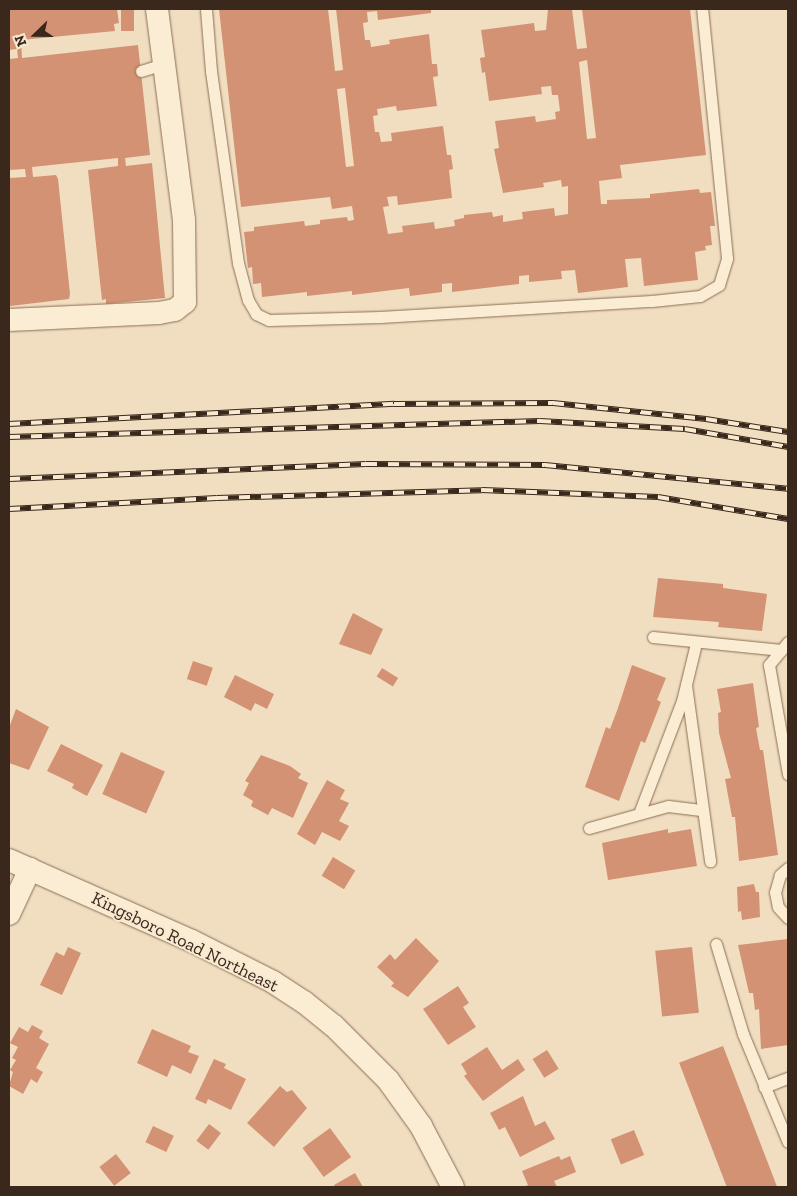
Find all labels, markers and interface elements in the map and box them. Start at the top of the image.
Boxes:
north arrow [10,10,60,60]
text: N [11,33,31,49]
street label: Kingsboro Road Northeast [88,887,282,997]

